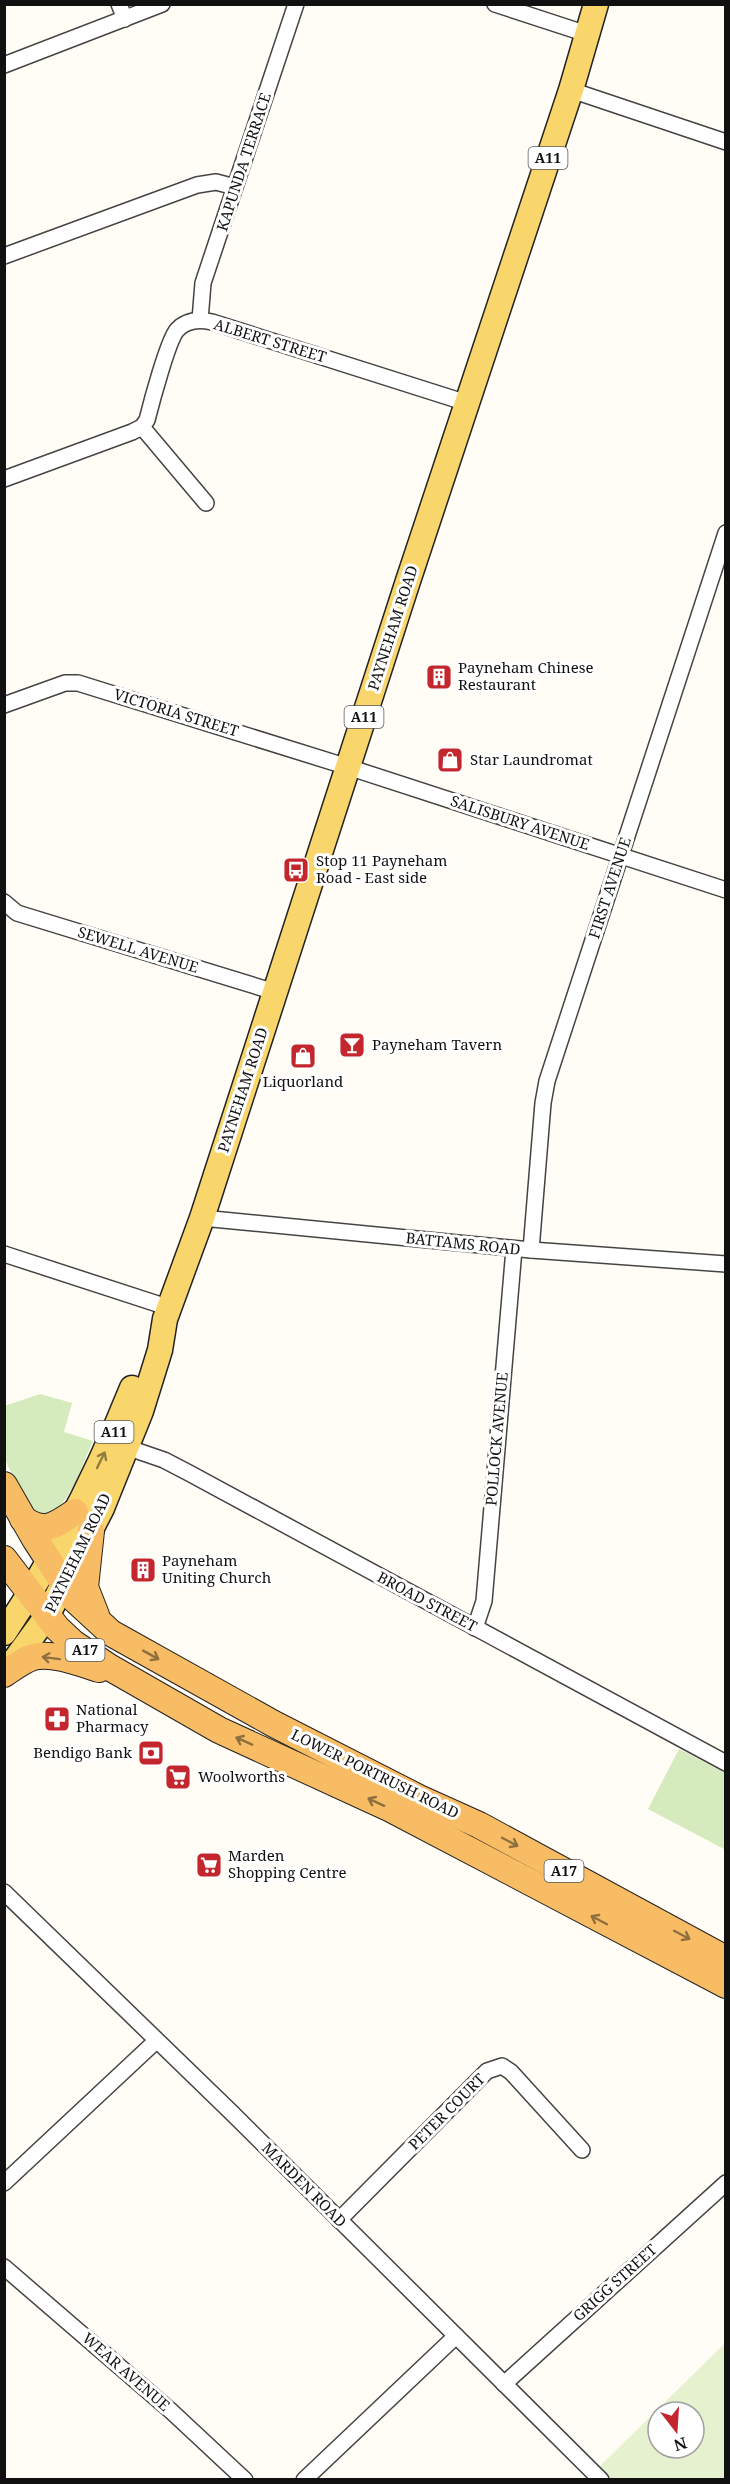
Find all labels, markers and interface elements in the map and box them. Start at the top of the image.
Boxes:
street label: KAPUNDA TERRACE [211,90,275,233]
road number: A11 [528,147,568,169]
street label: ALBERT STREET [212,313,329,367]
street label: PAYNEHAM ROAD [362,563,422,693]
place label: Payneham Chinese Restaurant [458,657,593,694]
building icon: Payneham Chinese Restaurant [424,662,454,692]
street label: VICTORIA STREET [111,684,241,741]
road number: A11 [344,706,384,728]
shop icon: Star Laundromat [435,745,465,775]
place label: Star Laundromat [470,749,593,769]
street label: SALISBURY AVENUE [448,790,592,854]
street label: FIRST AVENUE [583,834,635,941]
place label: Stop 11 Payneham Road - East side [316,850,447,887]
bus stop icon: Stop 11 Payneham Road - East side [281,855,311,885]
street label: SEWELL AVENUE [75,921,201,977]
street label: PAYNEHAM ROAD [212,1025,272,1155]
bar icon: Payneham Tavern [337,1030,367,1060]
place label: Payneham Tavern [372,1034,502,1054]
shop icon: Liquorland [288,1041,318,1071]
place label: Liquorland [263,1071,343,1091]
street label: BATTAMS ROAD [405,1227,522,1259]
street label: POLLOCK AVENUE [480,1371,512,1507]
road number: A11 [94,1421,134,1443]
one-way arrow [95,1451,107,1469]
street label: PAYNEHAM ROAD [40,1490,115,1616]
place label: Payneham Uniting Church [162,1550,272,1587]
building icon: Payneham Uniting Church [128,1555,158,1585]
street label: BROAD STREET [374,1566,481,1636]
road number: A17 [66,1639,104,1661]
one-way arrow [142,1649,159,1661]
one-way arrow [42,1652,62,1663]
place label: National Pharmacy [76,1699,149,1736]
pharmacy icon: National Pharmacy [42,1704,72,1734]
street label: LOWER PORTRUSH ROAD [288,1724,463,1822]
one-way arrow [235,1735,254,1746]
bank icon: Bendigo Bank [136,1738,166,1768]
place label: Bendigo Bank [33,1742,132,1762]
supermarket icon: Woolworths [163,1762,193,1792]
place label: Woolworths [198,1766,285,1786]
one-way arrow [368,1795,386,1807]
one-way arrow [501,1836,518,1848]
place label: Marden Shopping Centre [228,1845,347,1882]
supermarket icon: Marden Shopping Centre [194,1850,224,1880]
road number: A17 [544,1860,584,1882]
one-way arrow [590,1914,608,1925]
one-way arrow [672,1930,690,1941]
street label: PETER COURT [404,2069,489,2154]
street label: MARDEN ROAD [258,2138,351,2231]
street label: GRIGG STREET [568,2239,660,2325]
street label: WEAR AVENUE [79,2328,175,2415]
north arrow [646,2400,706,2460]
text: N [671,2432,690,2457]

